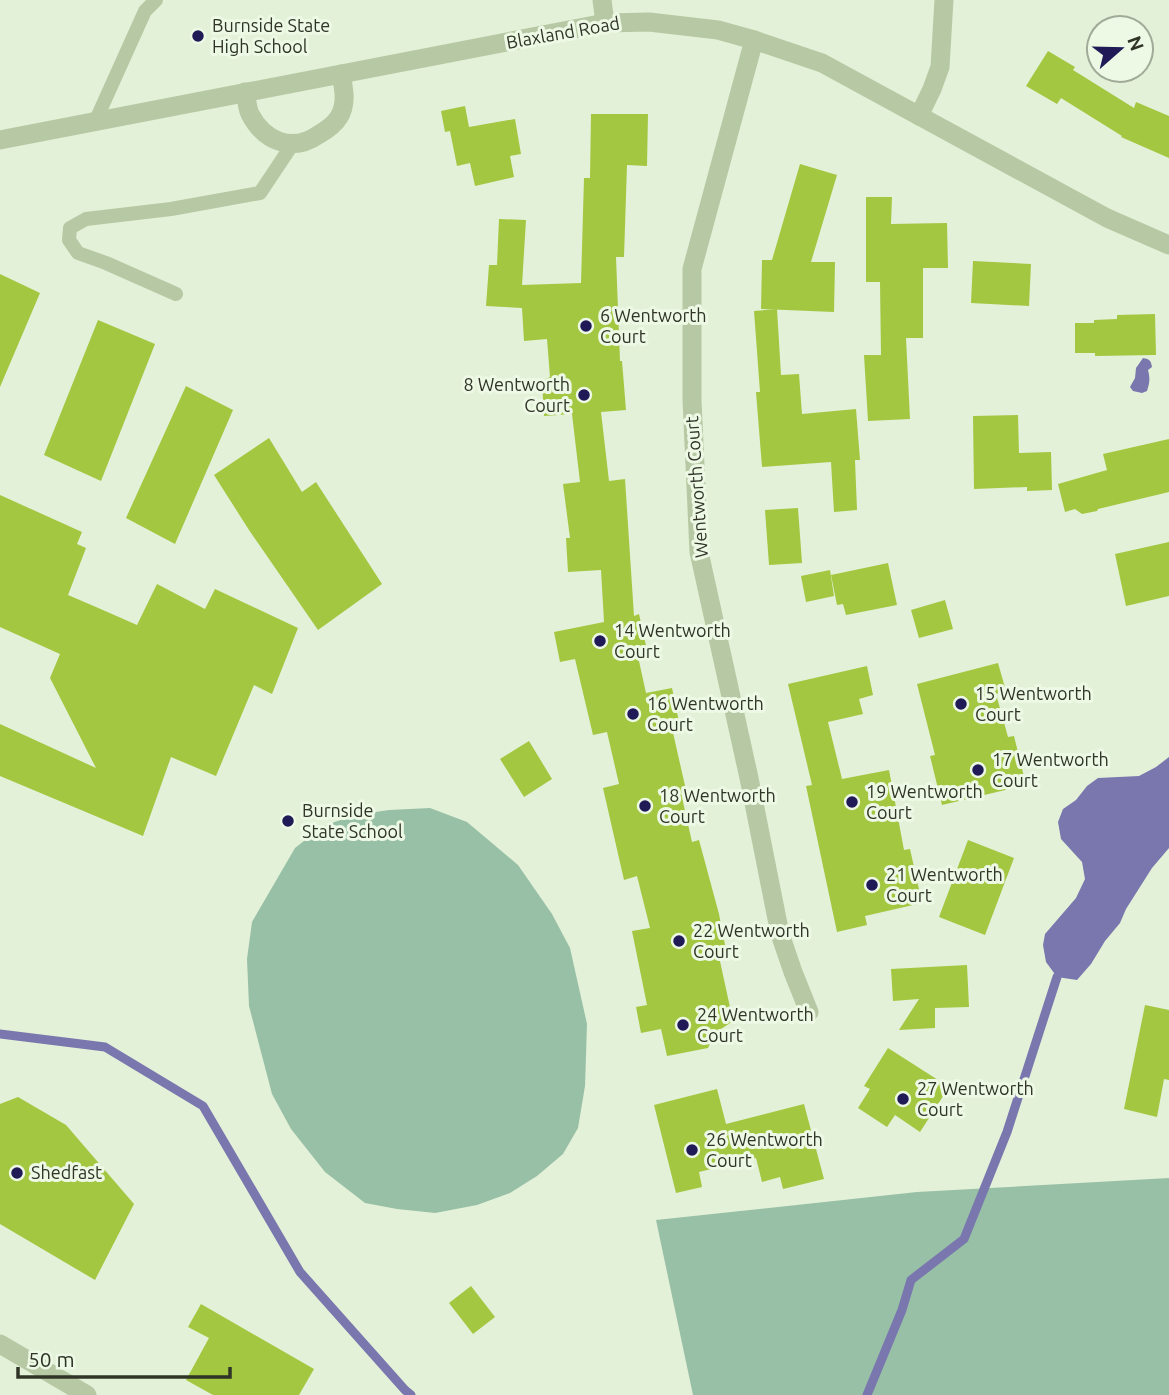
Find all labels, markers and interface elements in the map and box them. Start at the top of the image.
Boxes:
street label: Blaxland Road [504,12,621,52]
north arrow [1085,14,1155,84]
place label: Burnside State High School [212,15,330,56]
marker: Burnside State High School [190,28,206,44]
text: N [1123,33,1149,54]
place label: 6 Wentworth Court [600,305,707,346]
marker: 6 Wentworth Court [578,318,594,334]
place label: 8 Wentworth Court [463,374,570,415]
marker: 8 Wentworth Court [576,387,592,403]
street label: Wentworth Court [681,415,711,559]
place label: 14 Wentworth Court [614,620,731,661]
marker: 14 Wentworth Court [592,633,608,649]
place label: 15 Wentworth Court [975,683,1092,724]
place label: 16 Wentworth Court [647,693,764,734]
marker: 15 Wentworth Court [953,696,969,712]
marker: 16 Wentworth Court [625,706,641,722]
place label: 17 Wentworth Court [992,749,1109,790]
marker: 17 Wentworth Court [970,762,986,778]
place label: 19 Wentworth Court [866,781,983,822]
place label: 18 Wentworth Court [659,785,776,826]
marker: 19 Wentworth Court [844,794,860,810]
marker: 18 Wentworth Court [637,798,653,814]
place label: Burnside State School [302,800,403,841]
marker: Burnside State School [280,813,296,829]
place label: 21 Wentworth Court [886,864,1003,905]
marker: 21 Wentworth Court [864,877,880,893]
place label: 22 Wentworth Court [693,920,810,961]
marker: 22 Wentworth Court [671,933,687,949]
place label: 24 Wentworth Court [697,1004,814,1045]
marker: 24 Wentworth Court [675,1017,691,1033]
place label: 27 Wentworth Court [917,1078,1034,1119]
marker: 27 Wentworth Court [895,1091,911,1107]
place label: 26 Wentworth Court [706,1129,823,1170]
marker: 26 Wentworth Court [684,1142,700,1158]
place label: Shedfast [31,1162,102,1182]
marker: Shedfast [9,1165,25,1181]
scale bar [18,1336,229,1380]
text: 50 m [28,1347,75,1371]

